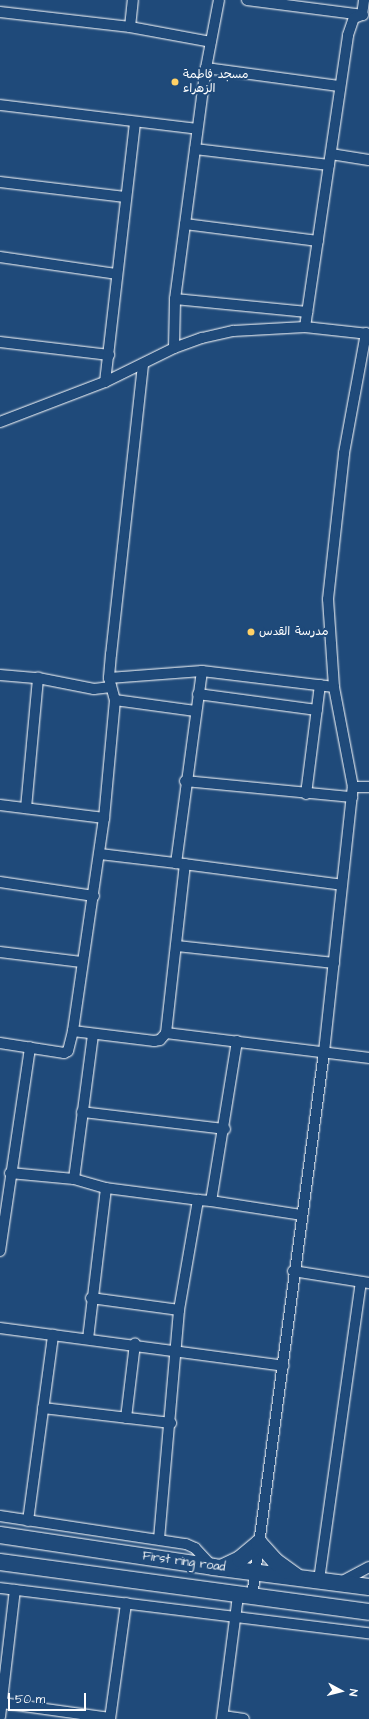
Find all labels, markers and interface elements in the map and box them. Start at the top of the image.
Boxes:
place label: مسجد فاطمة الزهراء [183,68,249,96]
marker: مسجد فاطمة الزهراء [170,77,180,87]
place label: مدرسة القدس [259,625,328,639]
marker: مدرسة القدس [246,627,256,637]
street label: First ring road [142,1549,226,1575]
north arrow [321,1671,361,1711]
scale bar [10,1685,88,1711]
text: N [346,1688,361,1697]
text: 50 m [15,1691,45,1708]

